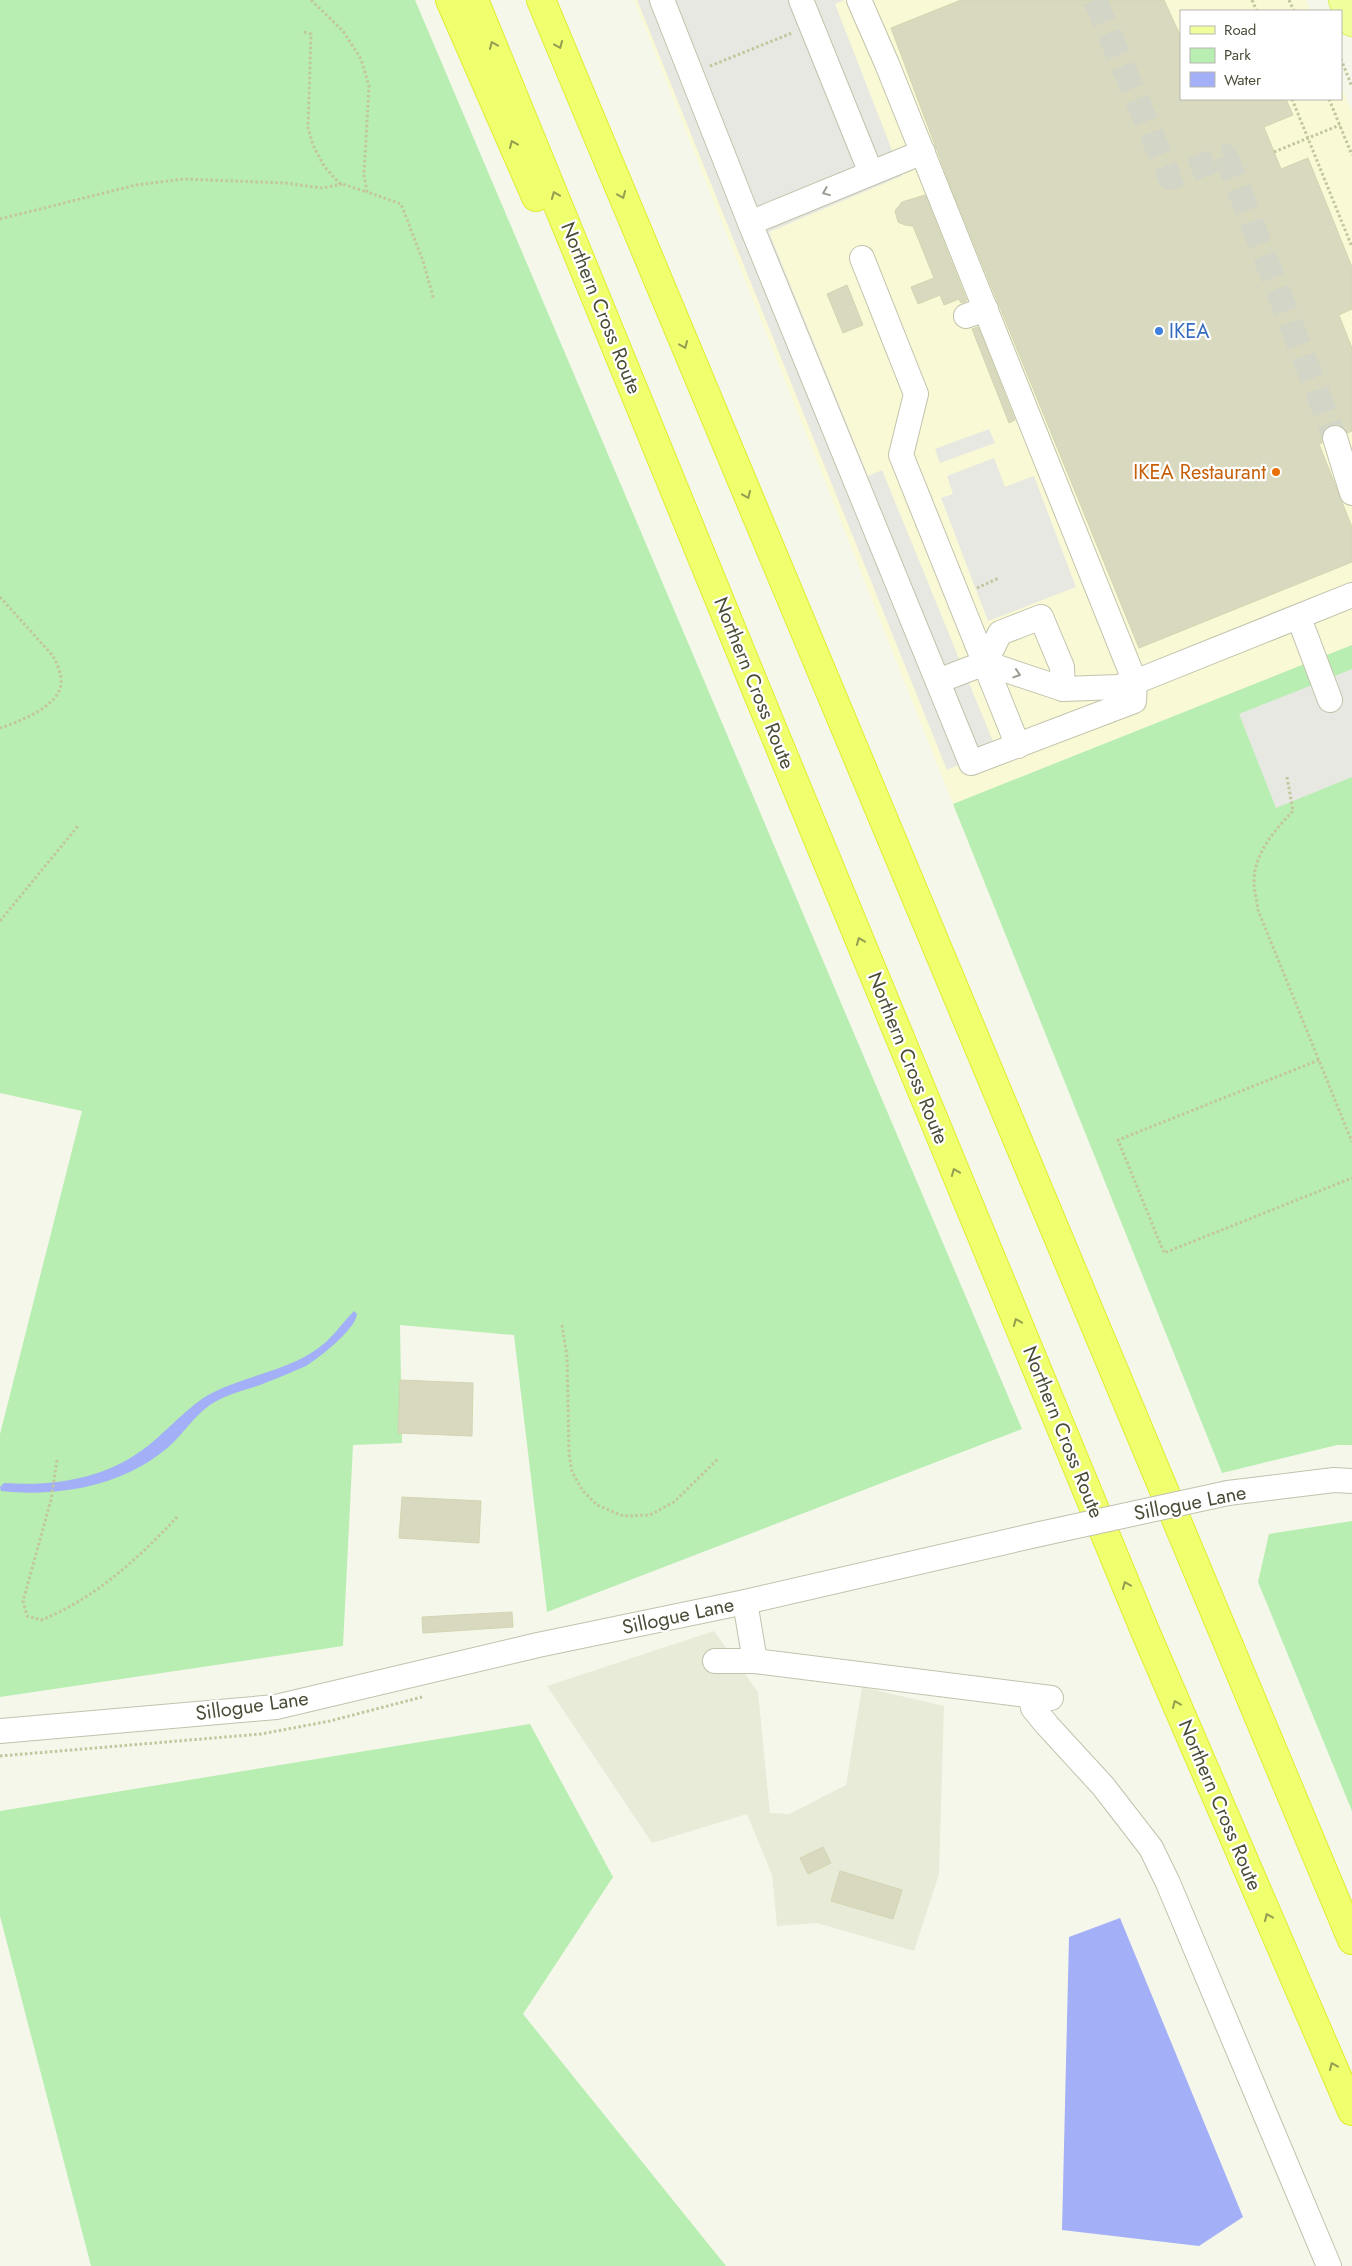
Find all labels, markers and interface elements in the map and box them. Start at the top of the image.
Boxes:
legend [1180,10,1342,100]
text: Road [1224,19,1256,41]
one-way arrow [553,40,564,49]
one-way arrow [489,41,499,50]
text: Park [1224,44,1251,66]
text: Water [1224,69,1262,91]
one-way arrow [508,140,519,149]
one-way arrow [822,185,831,196]
one-way arrow [616,190,626,199]
one-way arrow [551,191,561,200]
street label: Northern Cross Route [553,218,649,398]
place label: IKEA [1169,317,1210,346]
marker: IKEA [1153,325,1165,337]
one-way arrow [678,340,689,349]
place label: IKEA Restaurant [1133,458,1266,487]
marker: IKEA Restaurant [1270,466,1282,478]
one-way arrow [741,490,751,499]
street label: Northern Cross Route [706,593,802,773]
one-way arrow [1013,668,1021,678]
one-way arrow [855,937,866,946]
street label: Northern Cross Route [860,968,956,1148]
one-way arrow [951,1168,962,1177]
one-way arrow [1013,1318,1024,1327]
street label: Northern Cross Route [1015,1342,1111,1522]
street label: Sillogue Lane [1131,1478,1249,1528]
one-way arrow [1122,1582,1132,1590]
street label: Sillogue Lane [619,1590,737,1642]
street label: Sillogue Lane [194,1684,310,1728]
one-way arrow [1172,1700,1183,1709]
street label: Northern Cross Route [1171,1715,1269,1895]
one-way arrow [1264,1913,1275,1922]
one-way arrow [1328,2062,1339,2071]

